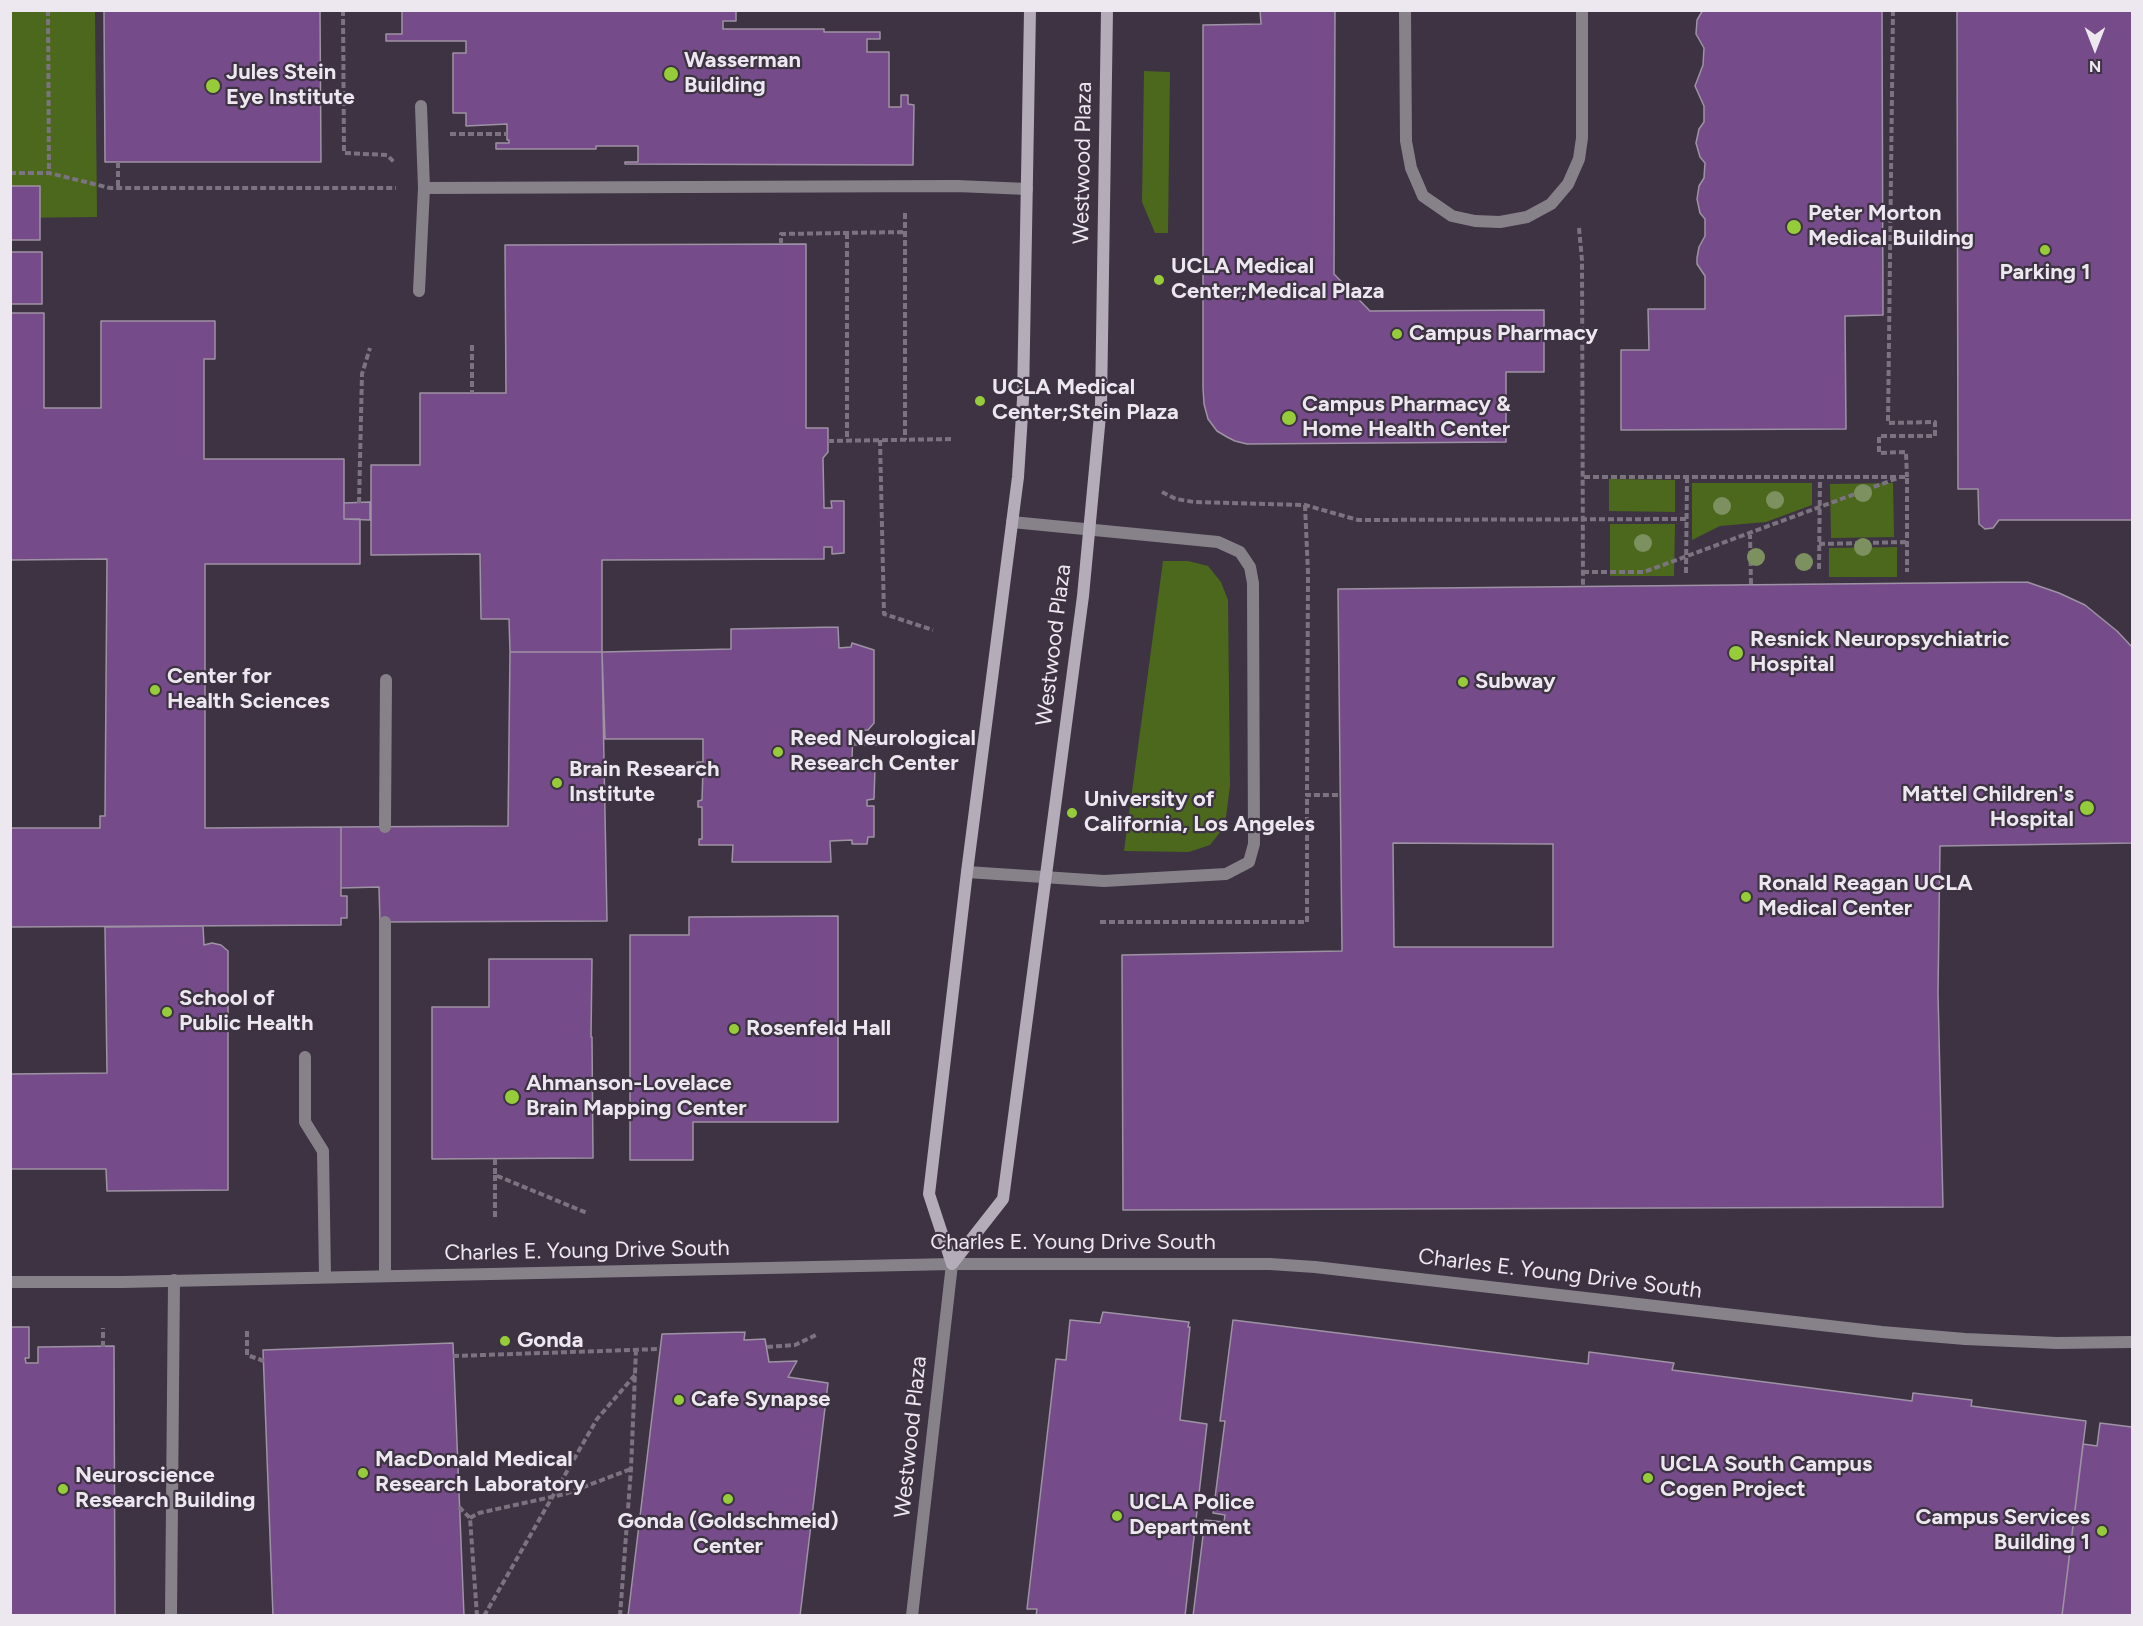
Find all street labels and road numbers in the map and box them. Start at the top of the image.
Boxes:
street label: Westwood Plaza [1068,82,1098,244]
street label: Westwood Plaza [1031,563,1077,727]
street label: Charles E. Young Drive South [930,1230,1216,1256]
street label: Charles E. Young Drive South [444,1235,730,1267]
street label: Charles E. Young Drive South [1417,1244,1703,1304]
street label: Westwood Plaza [889,1355,933,1519]

